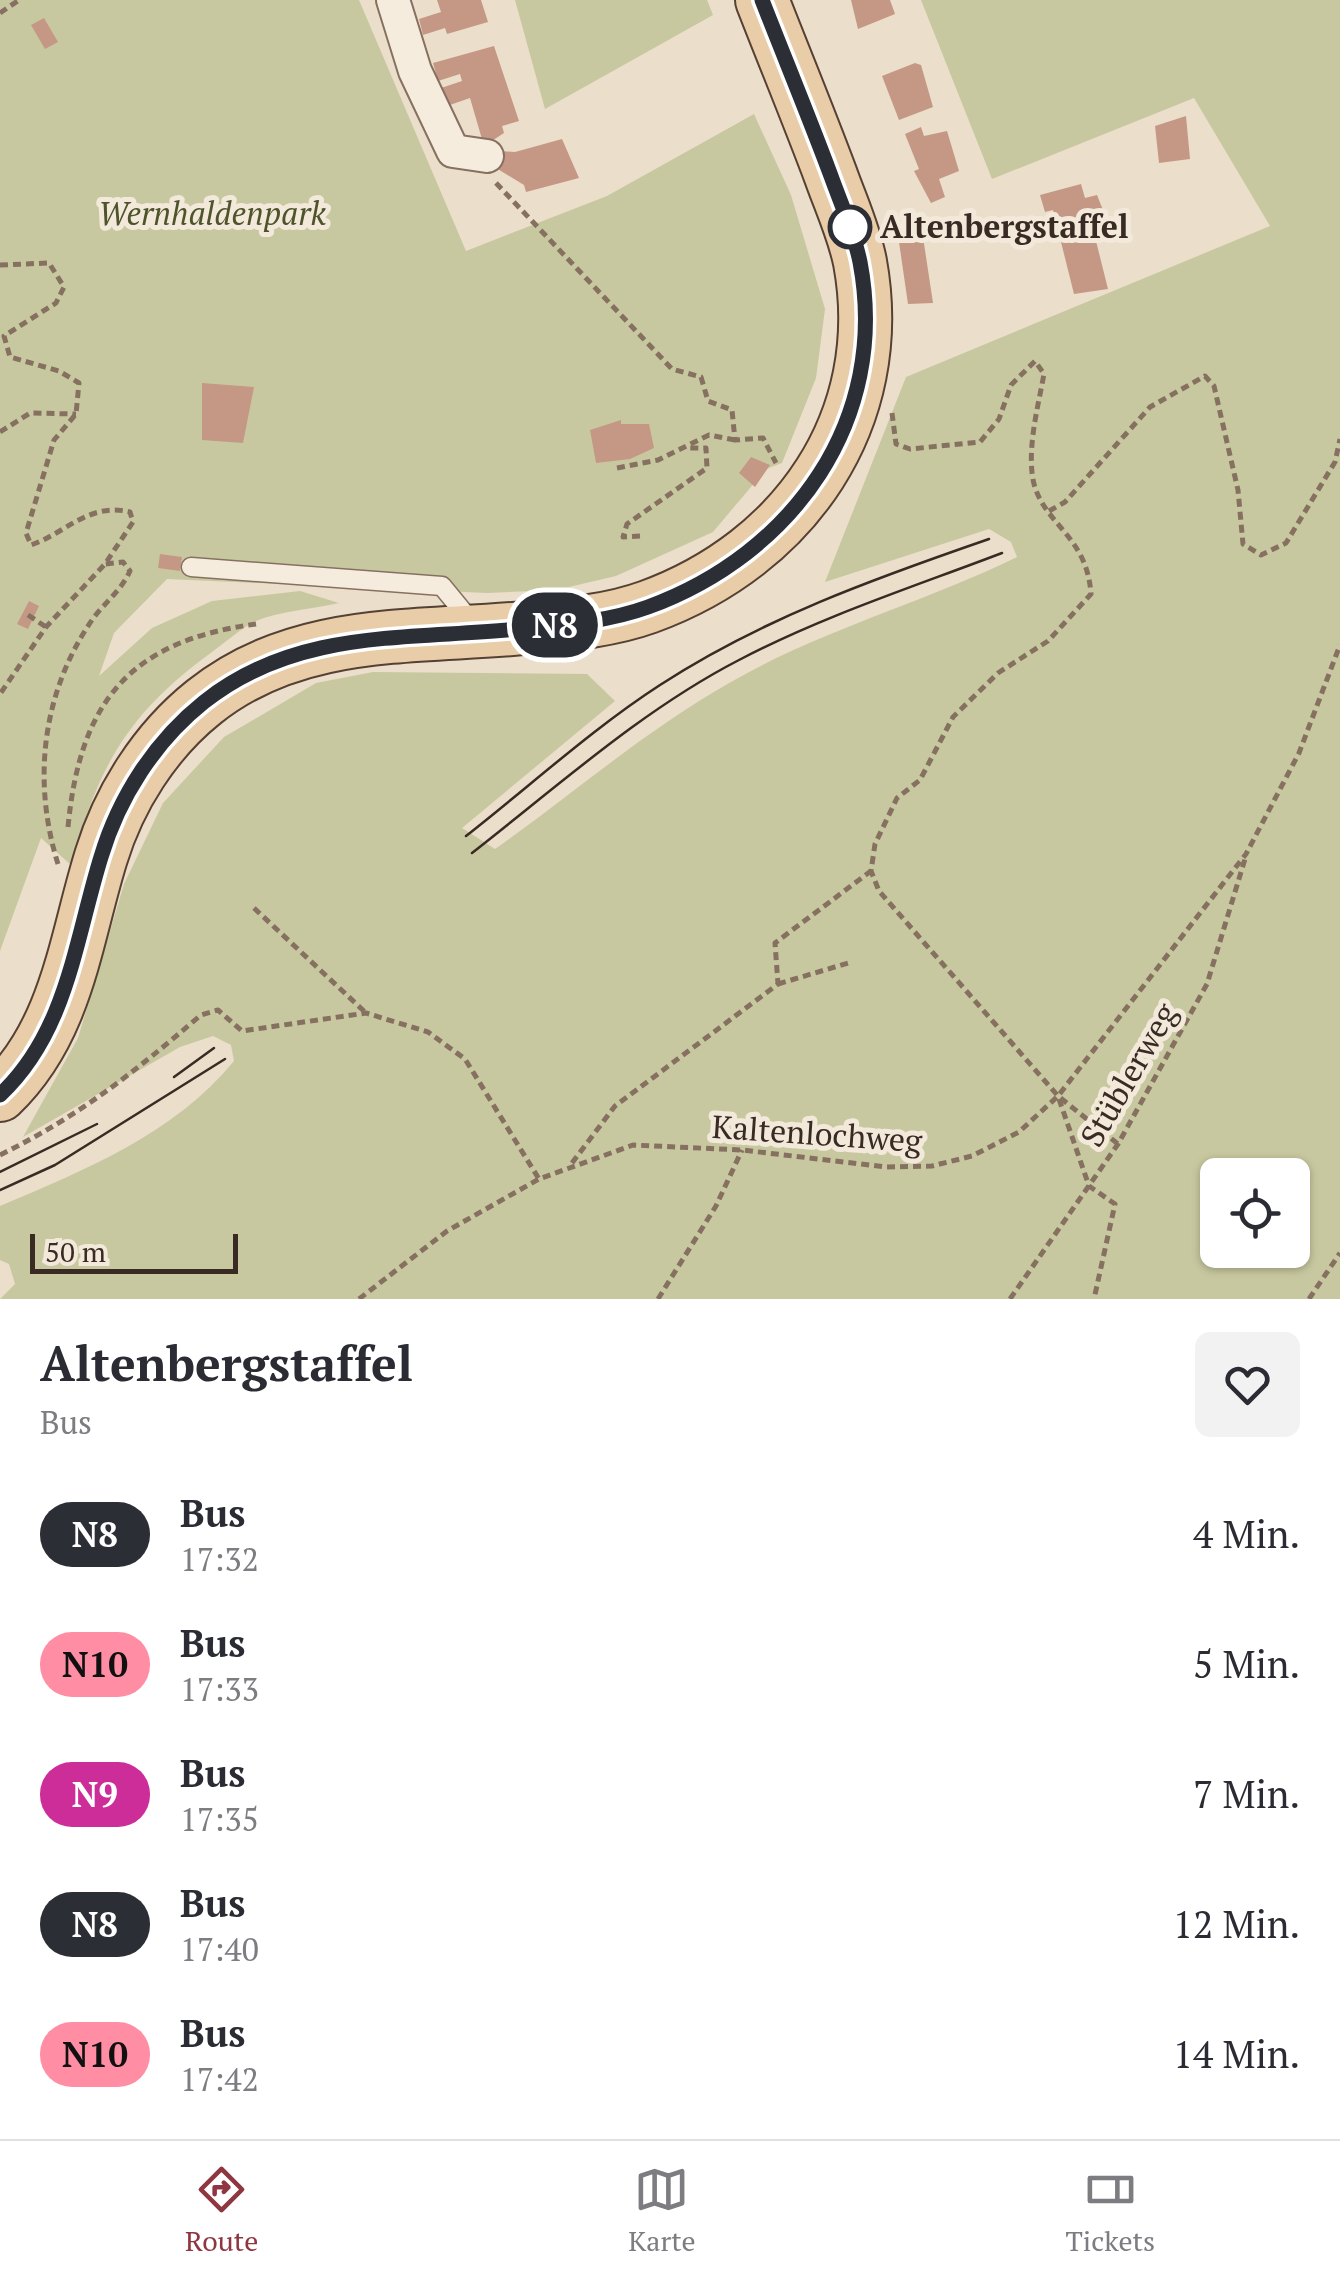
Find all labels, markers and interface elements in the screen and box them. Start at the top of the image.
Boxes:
park label: Wernhaldenpark [98,192,326,234]
place label: Altenbergstaffel [880,205,1129,247]
marker: Altenbergstaffel [829,206,871,248]
line badge: N8 [510,592,600,658]
text: N8 [532,602,578,648]
street label: Stüblerweg [1070,994,1187,1154]
street label: Kaltenlochweg [711,1105,925,1161]
map controls [1200,1158,1310,1268]
button: locate [1200,1158,1310,1268]
scale bar [30,1229,238,1274]
text: 50 m [45,1233,106,1270]
text: Altenbergstaffel [40,1331,413,1395]
button: heart [1195,1332,1300,1437]
text: Bus [40,1401,92,1443]
text: Bus [180,1488,245,1538]
text: 4 Min. [1193,1509,1300,1559]
text: N8 [72,1511,118,1557]
text: 17:32 [180,1538,259,1580]
text: Bus [180,1618,245,1668]
text: 5 Min. [1193,1639,1300,1689]
text: N10 [62,1641,128,1687]
text: 17:33 [180,1668,259,1710]
text: Bus [180,1748,245,1798]
text: 7 Min. [1193,1769,1300,1819]
text: N9 [72,1771,118,1817]
text: 17:35 [180,1798,259,1840]
text: Bus [180,1878,245,1928]
text: 12 Min. [1173,1899,1300,1949]
text: N8 [72,1901,118,1947]
text: 17:40 [180,1928,259,1970]
text: Bus [180,2008,245,2058]
text: 14 Min. [1173,2029,1300,2079]
text: N10 [62,2031,128,2077]
text: 17:42 [180,2058,259,2100]
tab: Route [185,2162,258,2259]
tab: Karte [628,2162,696,2259]
tab: Tickets [1066,2162,1155,2259]

